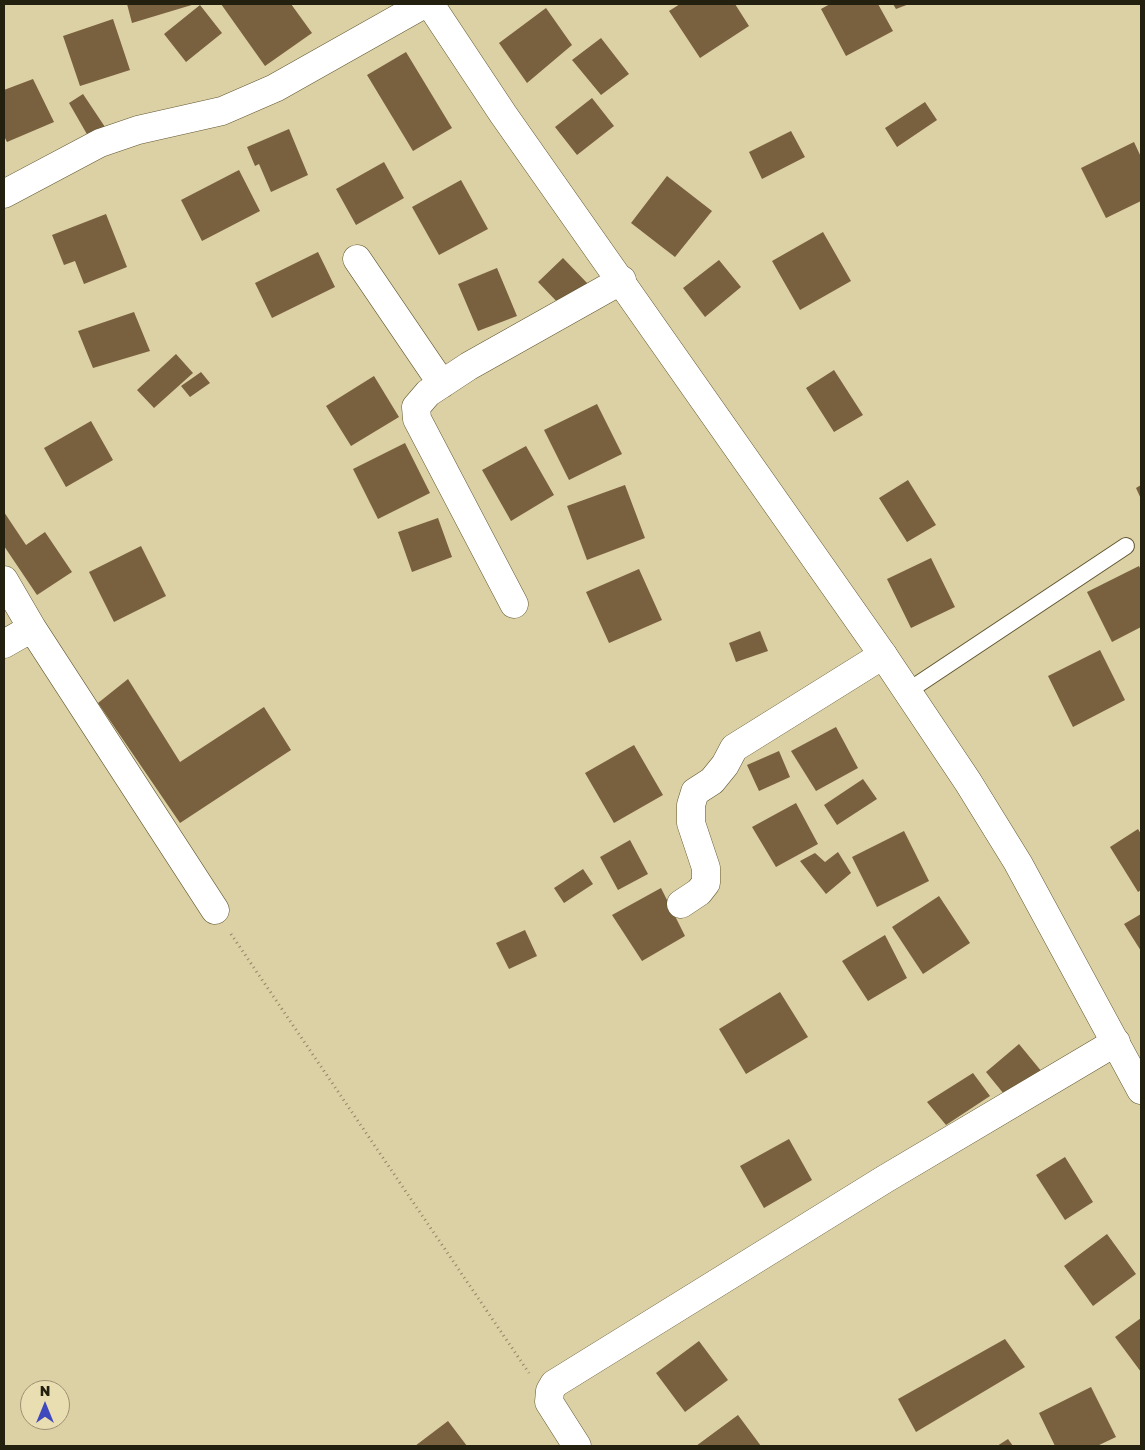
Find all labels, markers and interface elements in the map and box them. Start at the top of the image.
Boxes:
north arrow [20,1380,70,1430]
text: N [40,1382,50,1399]

